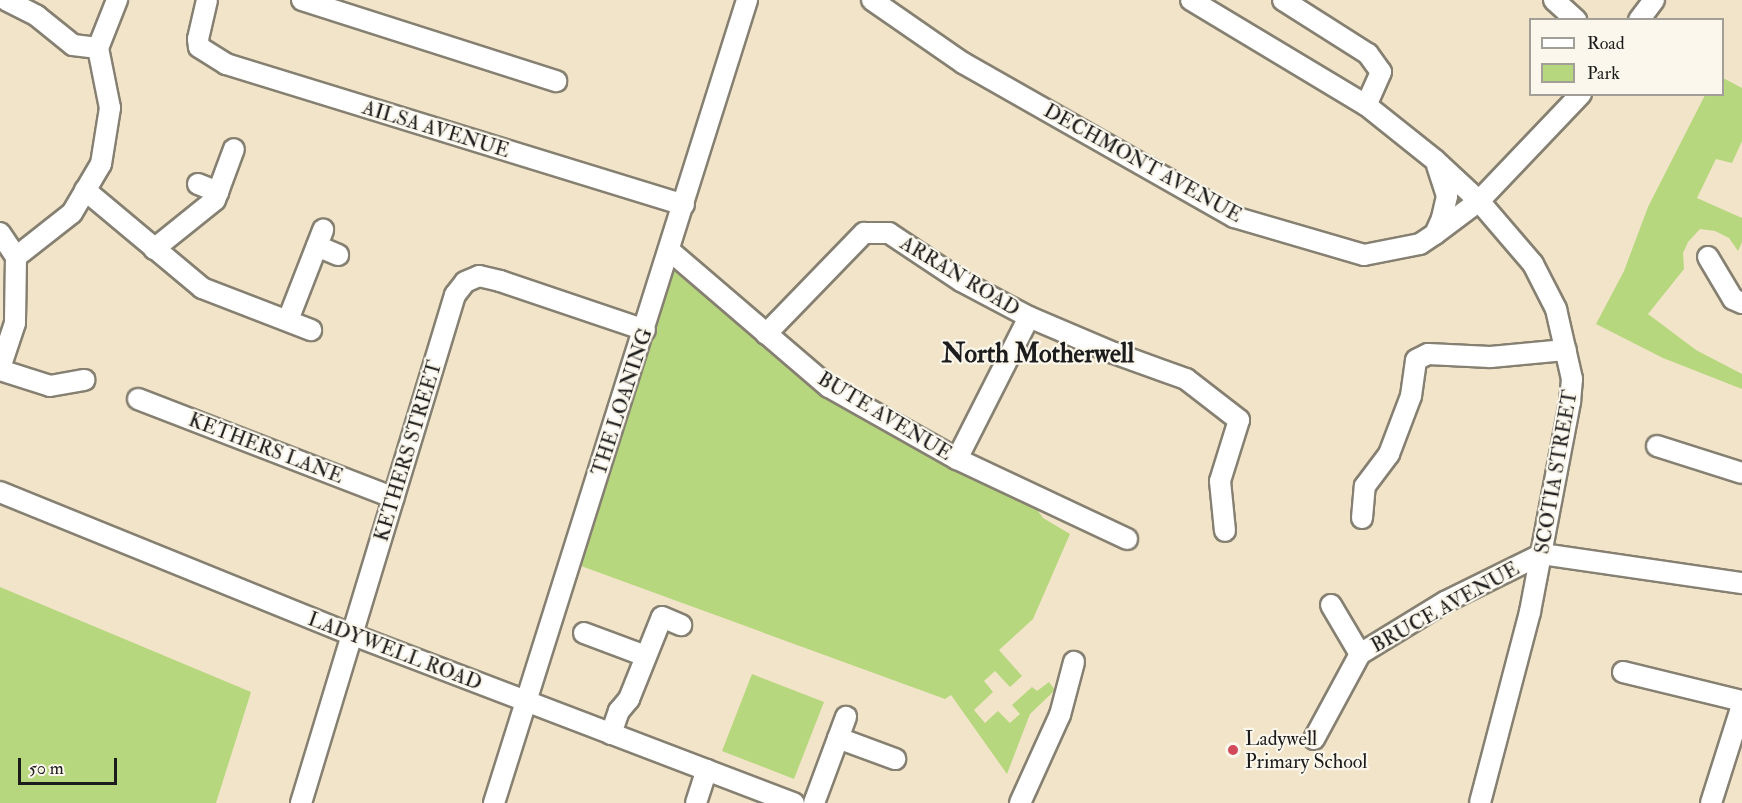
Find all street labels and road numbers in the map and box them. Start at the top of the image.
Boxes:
street label: AILSA AVENUE [360,95,512,163]
street label: DECHMONT AVENUE [1040,99,1246,227]
street label: ARRAN ROAD [896,231,1024,321]
street label: THE LOANING [587,325,657,479]
street label: KETHERS STREET [369,358,447,544]
street label: BUTE AVENUE [814,367,956,465]
street label: SCOTIA STREET [1530,388,1582,556]
street label: KETHERS LANE [185,407,347,489]
street label: BRUCE AVENUE [1367,556,1523,658]
street label: LADYWELL ROAD [305,607,485,695]

